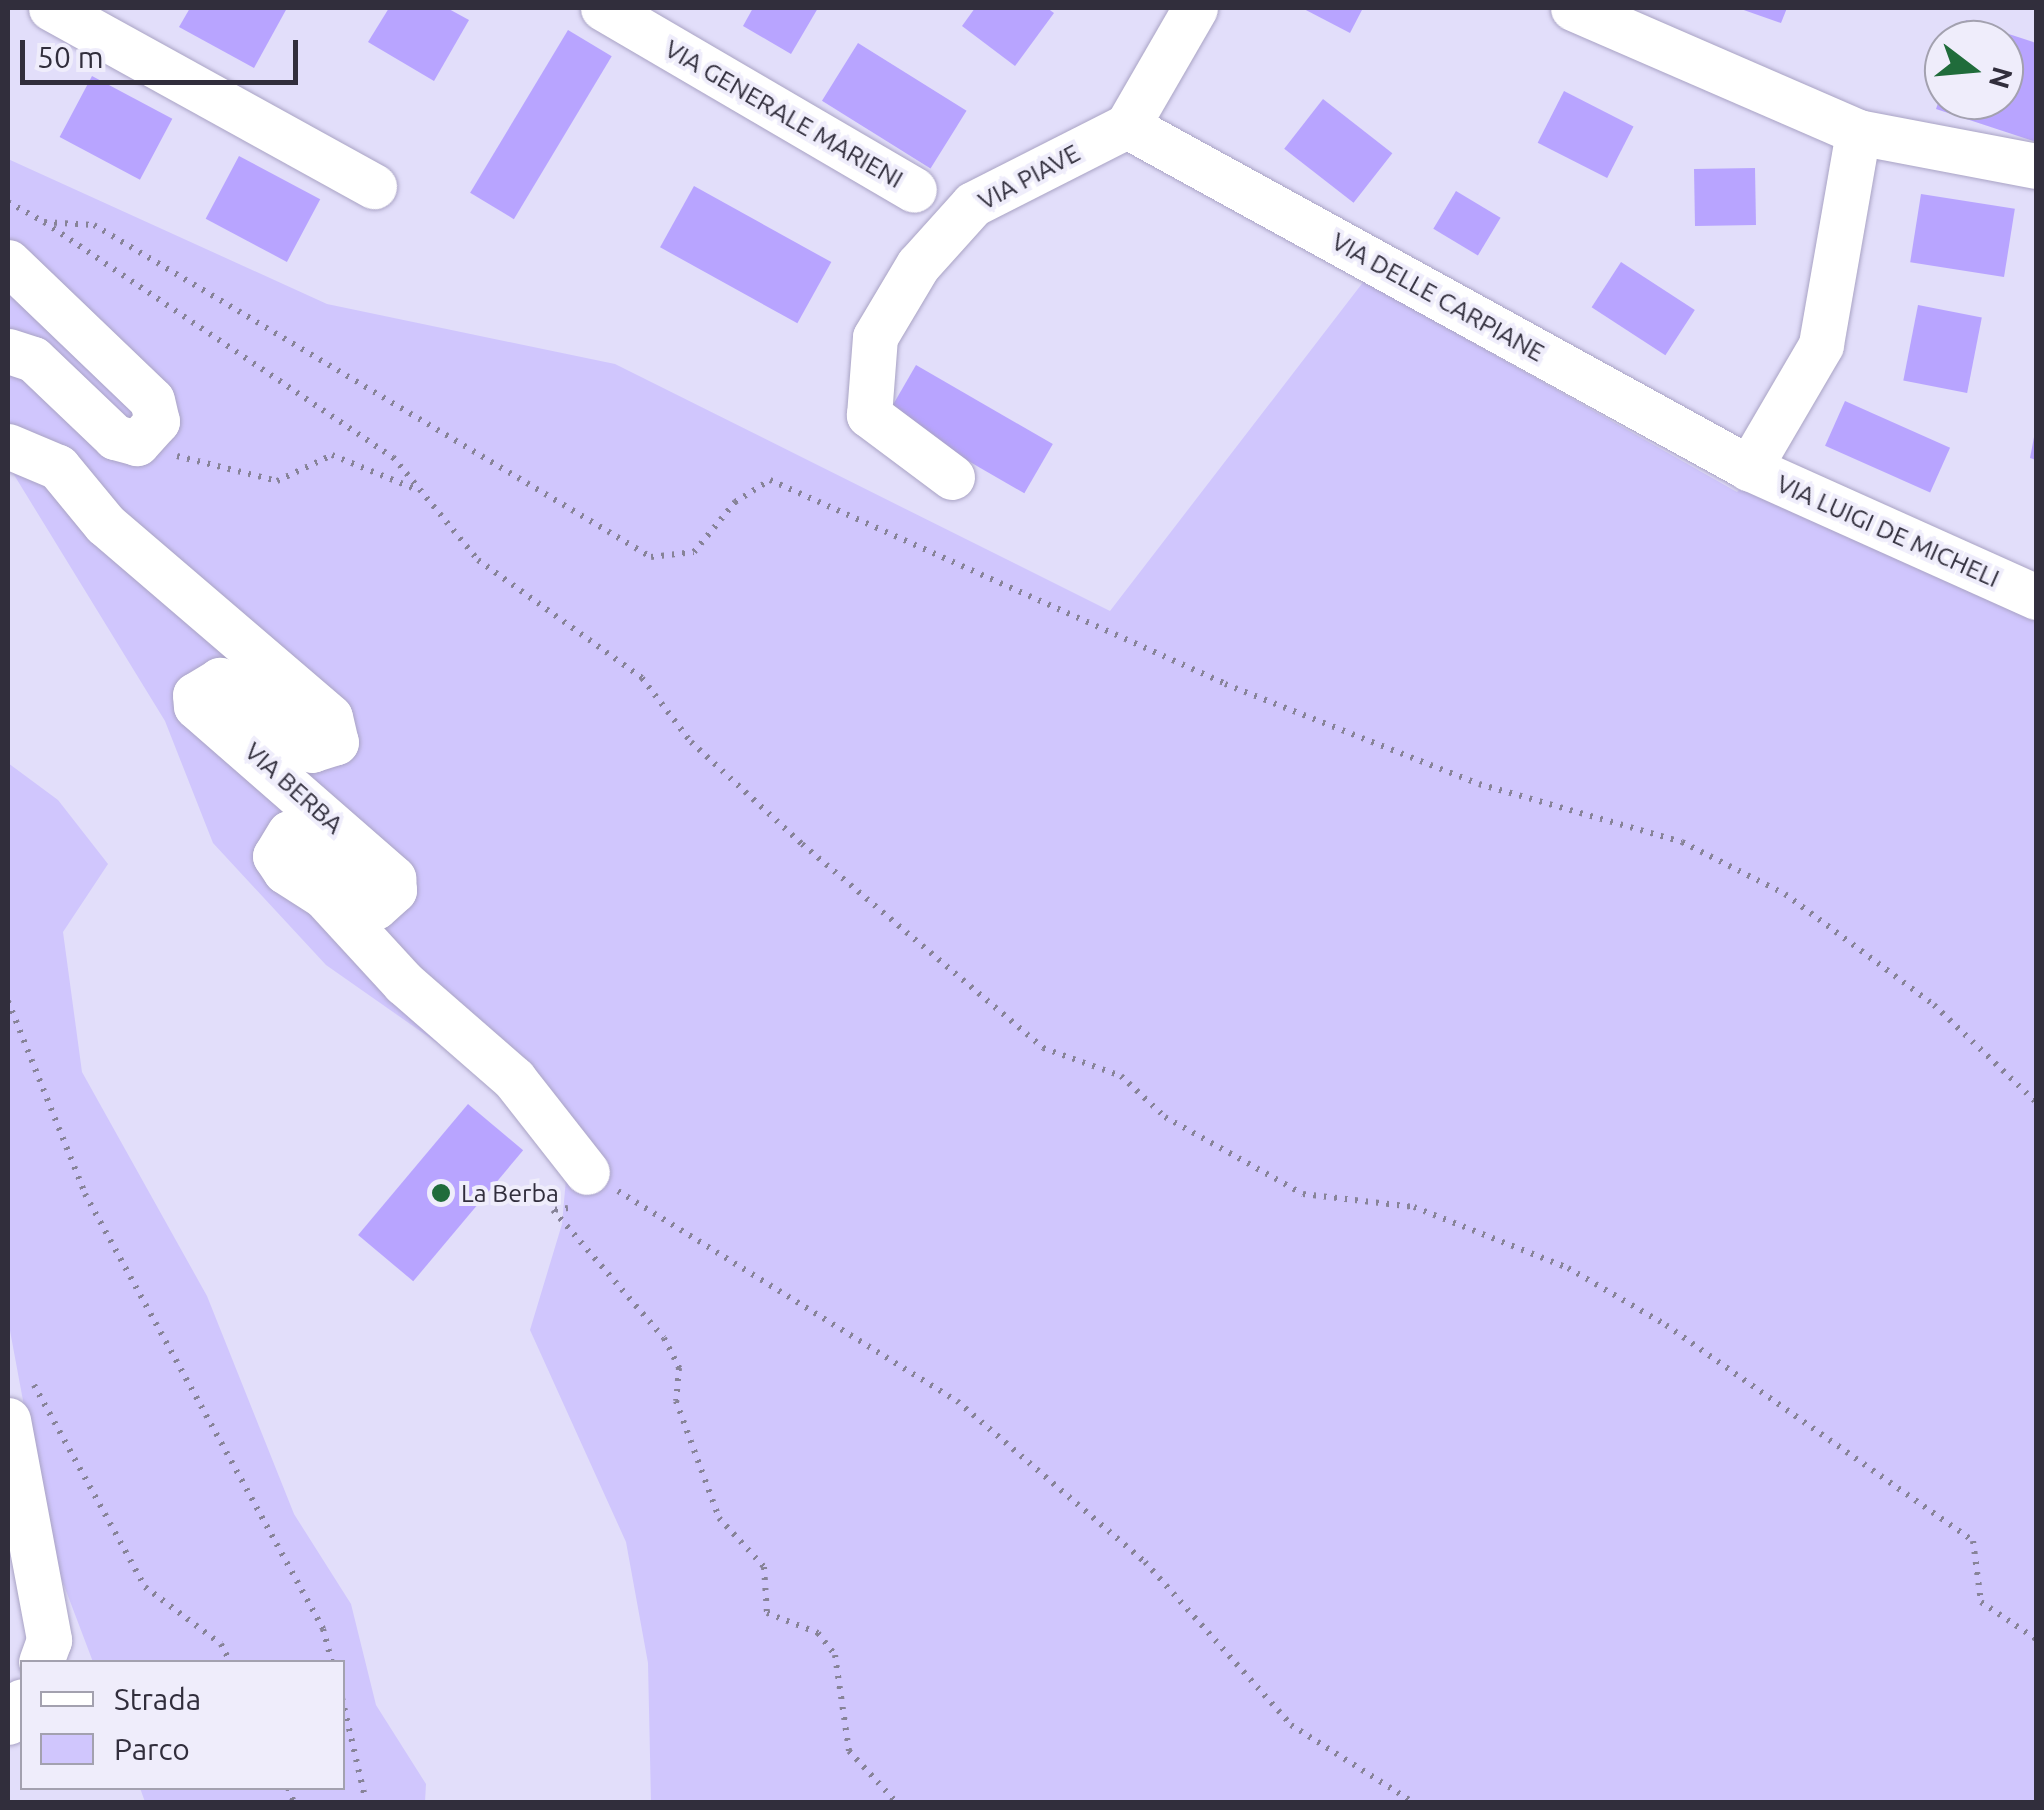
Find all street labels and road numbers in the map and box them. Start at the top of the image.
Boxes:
street label: VIA GENERALE MARIENI [660,34,908,194]
street label: VIA PIAVE [973,138,1085,216]
street label: VIA DELLE CARPIANE [1326,226,1550,368]
street label: VIA LUIGI DE MICHELI [1772,468,2004,594]
street label: VIA BERBA [239,736,349,840]

